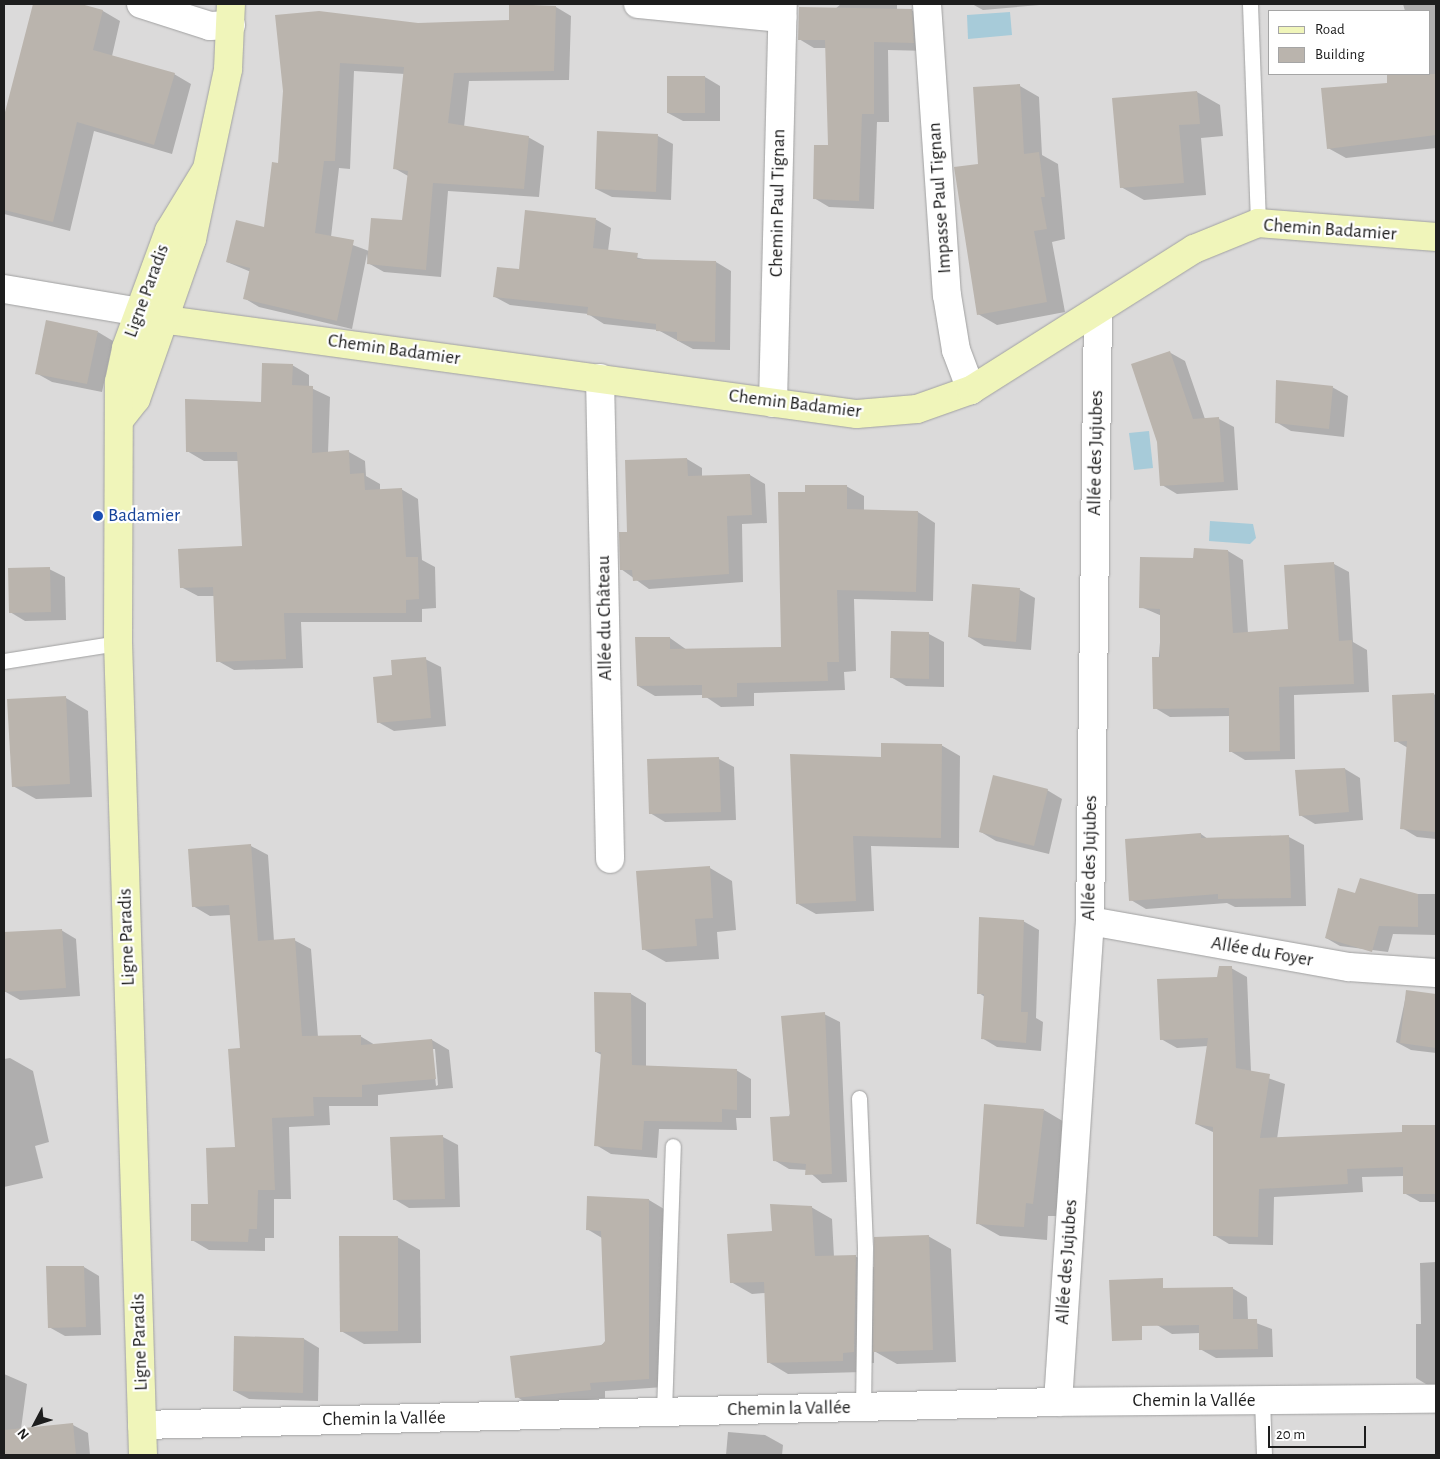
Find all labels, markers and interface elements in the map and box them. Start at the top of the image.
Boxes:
legend [1268,10,1430,75]
text: Road [1315,22,1345,37]
text: Building [1315,47,1365,62]
street label: Impasse Paul Tignan [923,122,957,274]
street label: Chemin Paul Tignan [765,129,791,277]
street label: Chemin Badamier [1263,214,1397,246]
street label: Ligne Paradis [120,241,174,341]
street label: Chemin Badamier [326,329,462,371]
street label: Chemin Badamier [727,385,863,423]
street label: Allée des Jujubes [1084,390,1108,516]
place label: Badamier [108,505,180,527]
marker: Badamier [92,510,104,522]
street label: Allée du Château [593,555,617,681]
street label: Allée des Jujubes [1078,795,1102,921]
street label: Ligne Paradis [114,888,140,986]
street label: Allée du Foyer [1209,932,1315,972]
street label: Allée des Jujubes [1051,1199,1083,1325]
street label: Ligne Paradis [127,1293,153,1391]
street label: Chemin la Vallée [1132,1390,1256,1412]
street label: Chemin la Vallée [727,1397,851,1421]
north arrow [10,1399,60,1449]
street label: Chemin la Vallée [322,1407,446,1431]
scale bar [1270,1416,1368,1448]
text: N [15,1425,32,1442]
text: 20 m [1276,1427,1305,1442]

